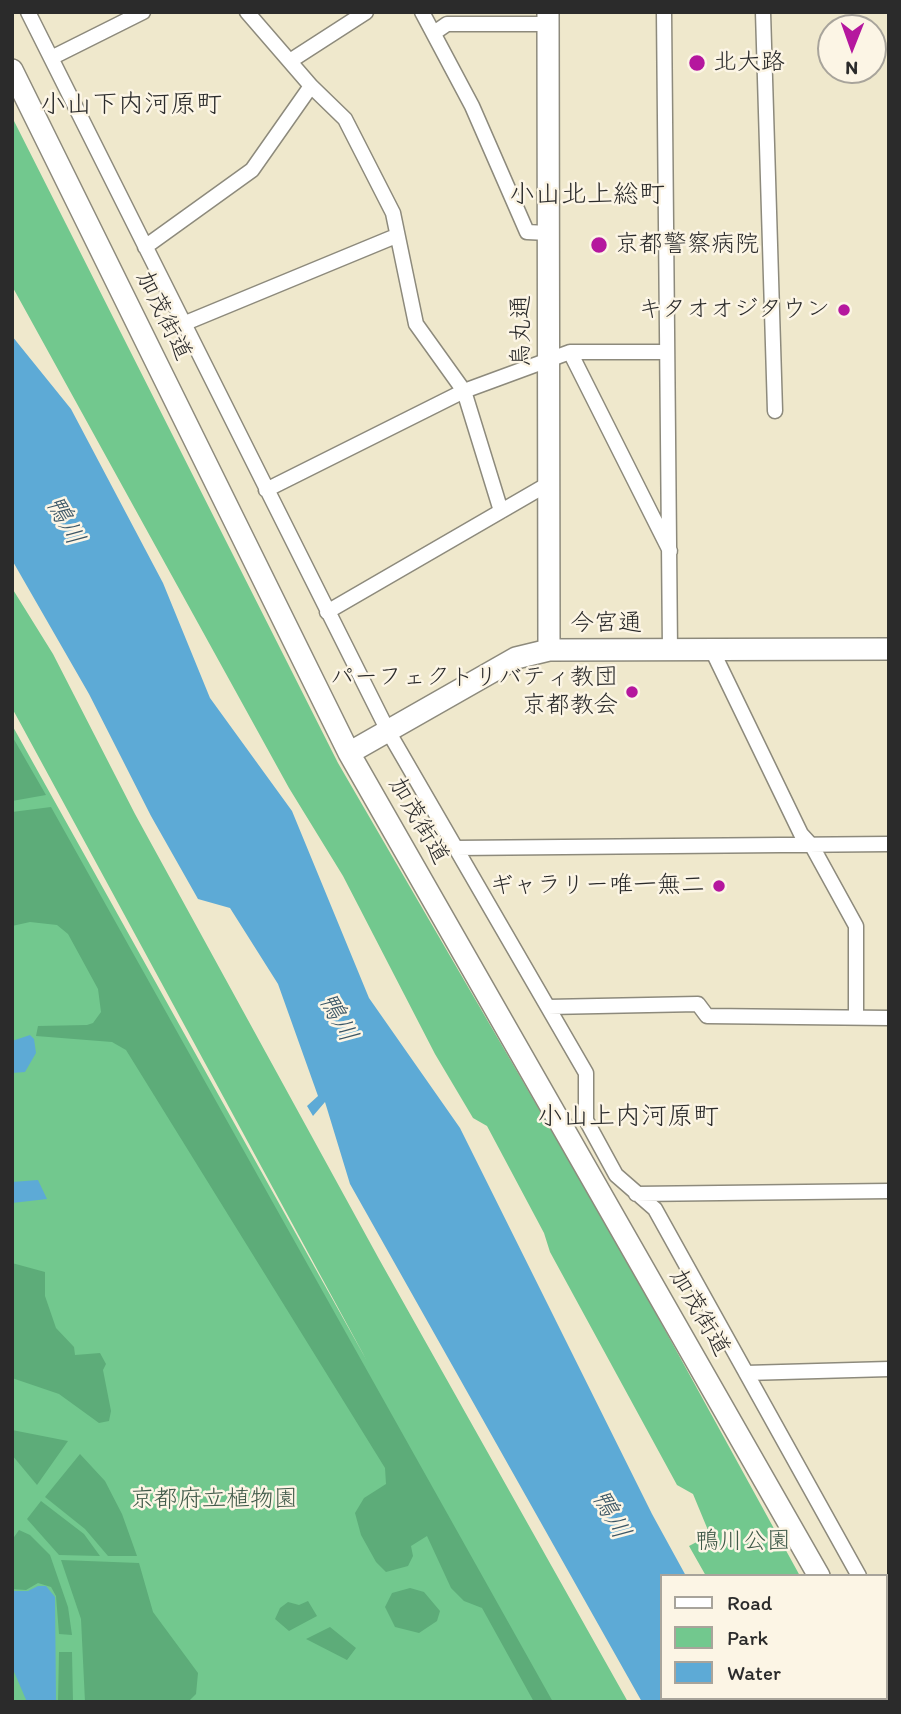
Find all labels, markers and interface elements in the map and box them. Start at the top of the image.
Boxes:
north arrow [817,14,887,84]
place label: 北大路 [713,49,785,77]
marker: 北大路 [687,53,707,73]
text: N [845,57,858,80]
district label: 小山下内河原町 [40,89,222,121]
district label: 小山北上総町 [509,179,665,211]
place label: 京都警察病院 [615,231,759,259]
marker: 京都警察病院 [589,235,609,255]
street label: 加茂街道 [129,267,197,365]
street label: 烏丸通 [508,295,536,367]
place label: キタオオジタウン [638,296,830,324]
marker: キタオオジタウン [836,302,852,318]
water label: 鴨川 [38,491,90,551]
street label: 今宮通 [570,610,642,638]
place label: パーフェクトリバティ教団 京都教会 [330,664,618,720]
marker: パーフェクトリバティ教団 京都教会 [624,684,640,700]
street label: 加茂街道 [382,772,454,870]
place label: ギャラリー唯一無二 [489,872,705,900]
marker: ギャラリー唯一無二 [711,878,727,894]
water label: 鴨川 [311,988,363,1048]
district label: 小山上内河原町 [537,1101,719,1133]
street label: 加茂街道 [663,1264,735,1362]
water label: 鴨川 [584,1485,636,1545]
park label: 京都府立植物園 [130,1486,298,1514]
park label: 鴨川公園 [695,1528,791,1556]
legend [660,1574,887,1700]
text: Road [727,1590,772,1615]
text: Park [727,1625,768,1650]
text: Water [727,1660,781,1685]

